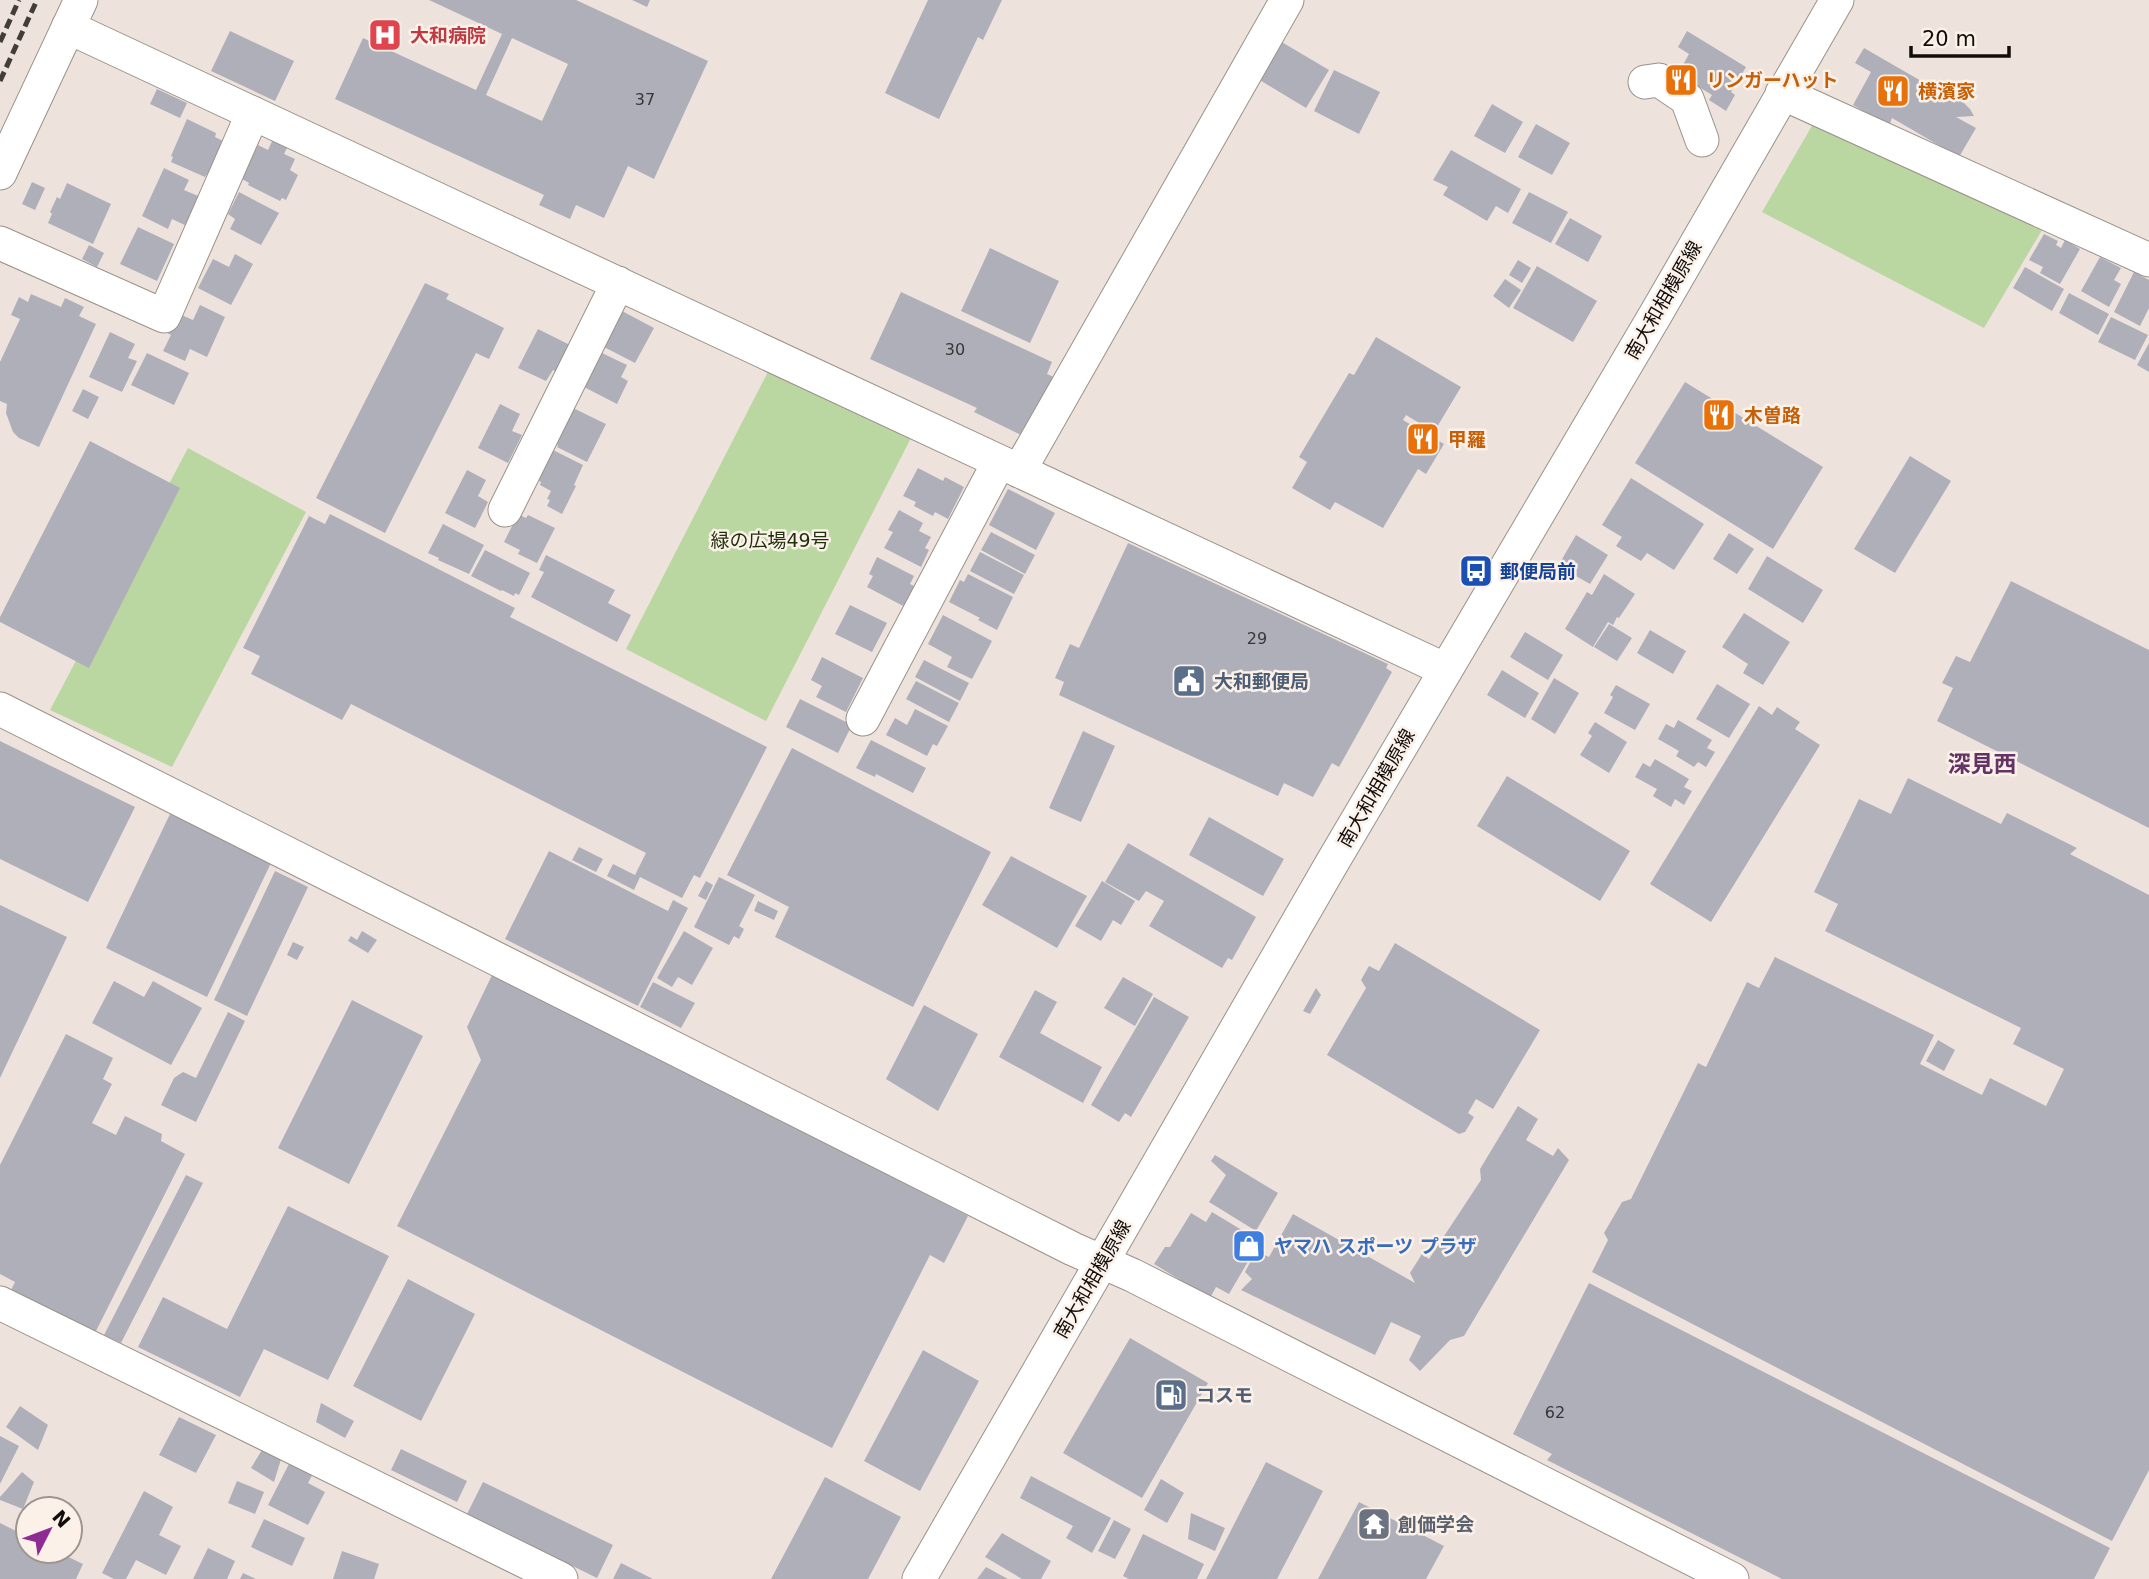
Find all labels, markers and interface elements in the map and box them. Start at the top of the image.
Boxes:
scale bar [1911,14,2009,58]
hospital icon: 大和病院 [366,16,404,54]
place label: 大和病院 [410,24,486,46]
text: 20 m [1922,27,1976,51]
restaurant icon: リンガーハット [1662,61,1700,99]
place label: リンガーハット [1706,69,1839,91]
restaurant icon: 横濱家 [1874,72,1912,110]
place label: 横濱家 [1918,80,1975,102]
house number: 37 [635,90,655,109]
street label: 南大和相模原線 [1620,237,1706,363]
house number: 30 [945,340,965,359]
restaurant icon: 木曽路 [1700,396,1738,434]
place label: 木曽路 [1744,404,1801,426]
restaurant icon: 甲羅 [1404,420,1442,458]
place label: 甲羅 [1448,428,1486,450]
park label: 緑の広場49号 [710,529,830,551]
bus stop icon: 郵便局前 [1457,552,1495,590]
place label: 郵便局前 [1500,560,1576,582]
house number: 29 [1247,629,1267,648]
public building icon: 大和郵便局 [1170,662,1208,700]
place label: 大和郵便局 [1214,670,1309,692]
street label: 南大和相模原線 [1333,725,1419,851]
district label: 深見西 [1948,751,2017,777]
street label: 南大和相模原線 [1049,1216,1135,1342]
shop icon: ヤマハ スポーツ プラザ [1230,1227,1268,1265]
place label: ヤマハ スポーツ プラザ [1274,1235,1477,1257]
fuel station icon: コスモ [1152,1376,1190,1414]
place label: コスモ [1196,1384,1253,1406]
house number: 62 [1545,1403,1565,1422]
north arrow [14,1495,84,1565]
text: N [48,1505,75,1532]
temple icon: 創価学会 [1355,1505,1393,1543]
place label: 創価学会 [1398,1513,1474,1535]

